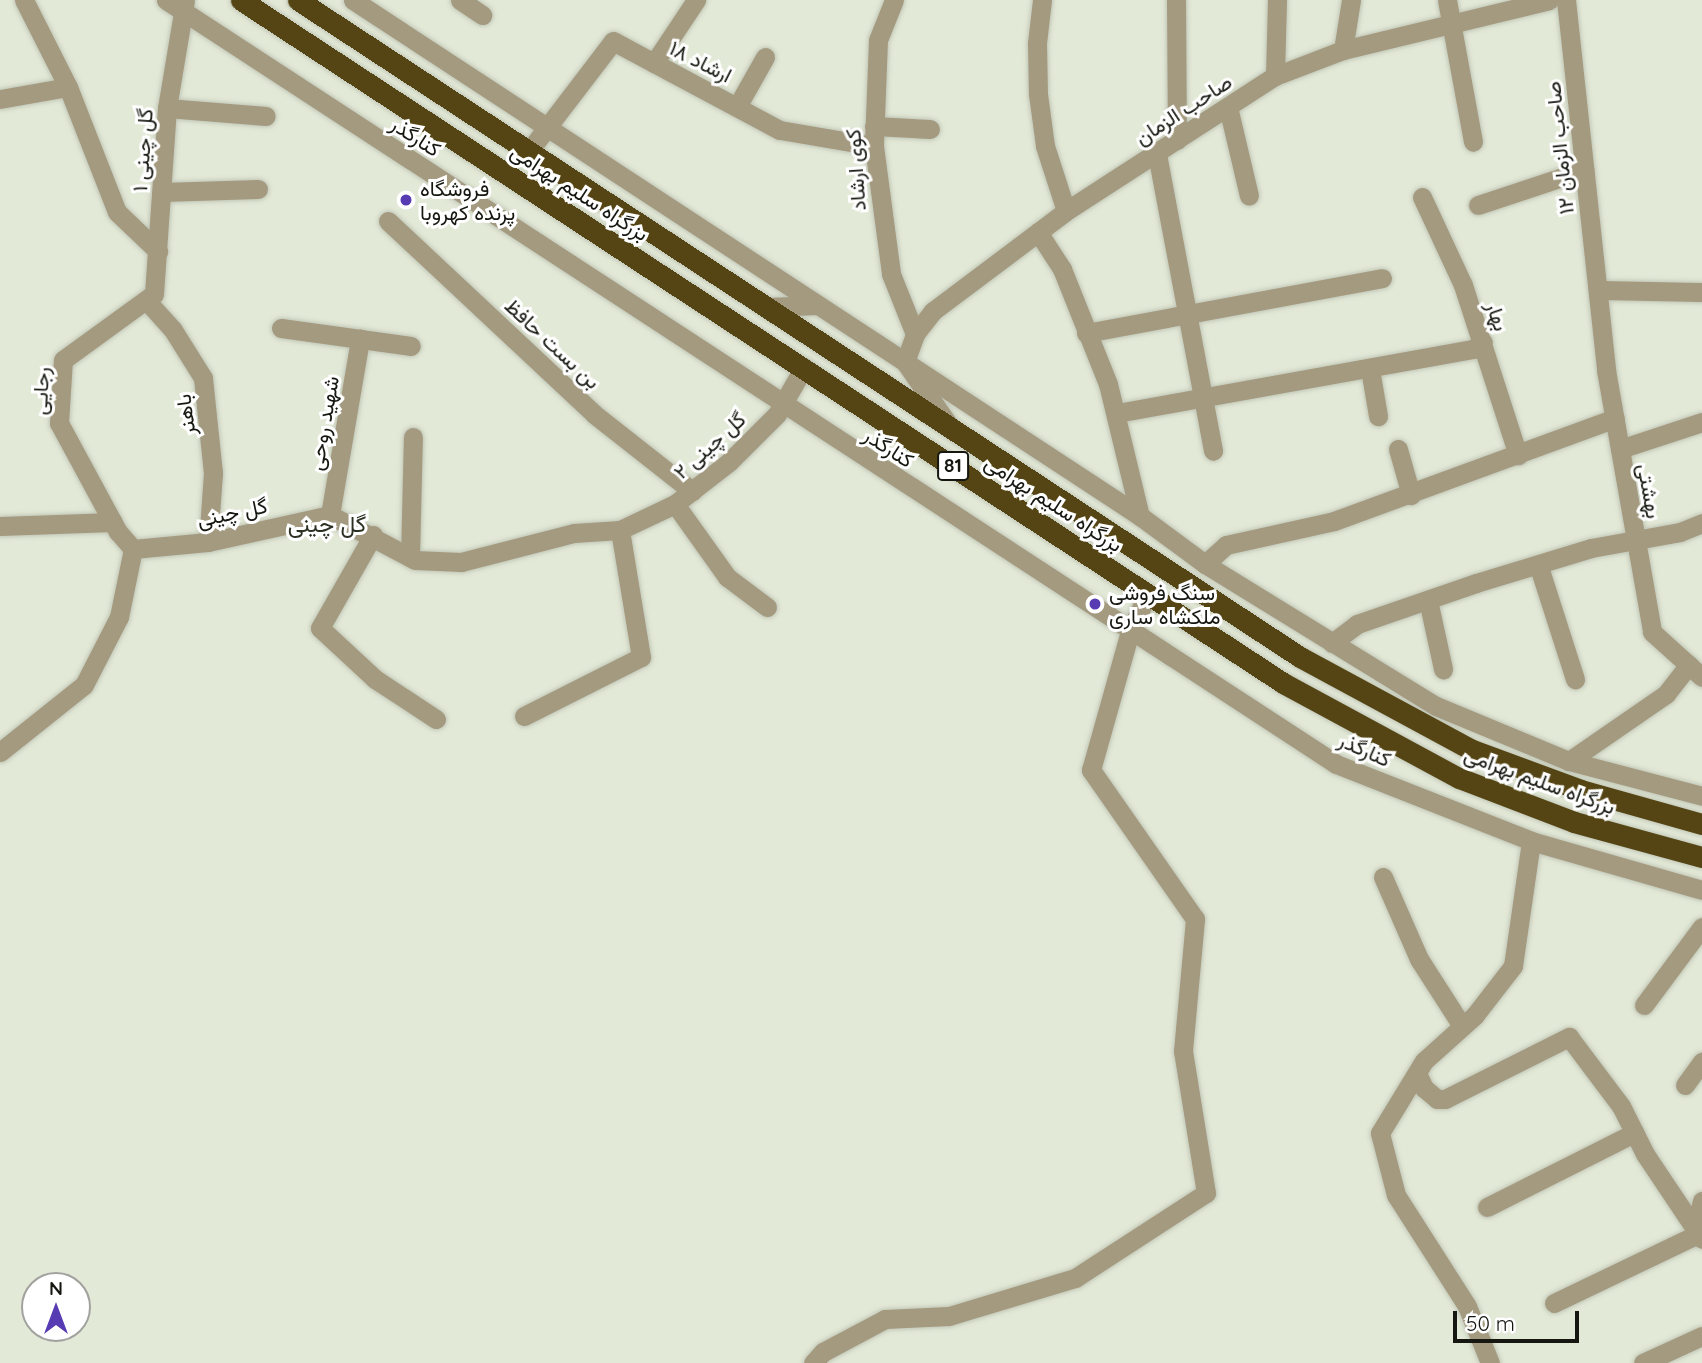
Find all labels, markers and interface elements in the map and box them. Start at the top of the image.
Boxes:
street label: ارشاد ۱۸ [666,35,736,87]
street label: صاحب الزمان [1130,68,1236,150]
street label: صاحب الزمان ۱۲ [1539,80,1579,216]
street label: گل چینی ۱ [127,108,157,192]
street label: کنارگذر [386,111,446,161]
street label: کوی ارشاد [840,128,870,212]
street label: بزرگراه سلیم بهرامی [506,138,654,246]
place label: فروشگاه پرنده کهروبا [420,175,515,225]
marker: فروشگاه پرنده کهروبا [398,192,414,208]
street label: بن بست حافظ [500,292,606,394]
street label: بهار [1481,298,1515,334]
street label: رجایی [26,366,54,416]
street label: شهید روحی [302,374,344,472]
street label: باهنر [170,393,200,437]
street label: گل چینی ۲ [668,406,750,484]
street label: کنارگذر [859,422,919,472]
street label: بزرگراه سلیم بهرامی [980,449,1128,557]
road number: 81 [936,450,970,481]
street label: بهشتی [1633,461,1667,521]
street label: گل چینی [194,492,270,532]
district label: گل چینی [288,510,366,538]
place label: سنگ فروشی ملکشاه ساری [1109,579,1220,629]
marker: سنگ فروشی ملکشاه ساری [1087,596,1103,612]
street label: کنارگذر [1335,726,1395,772]
street label: بزرگراه سلیم بهرامی [1461,741,1619,819]
north arrow [21,1272,91,1342]
text: N [49,1276,63,1300]
scale bar [1457,1296,1583,1340]
text: 50 m [1466,1310,1515,1336]

